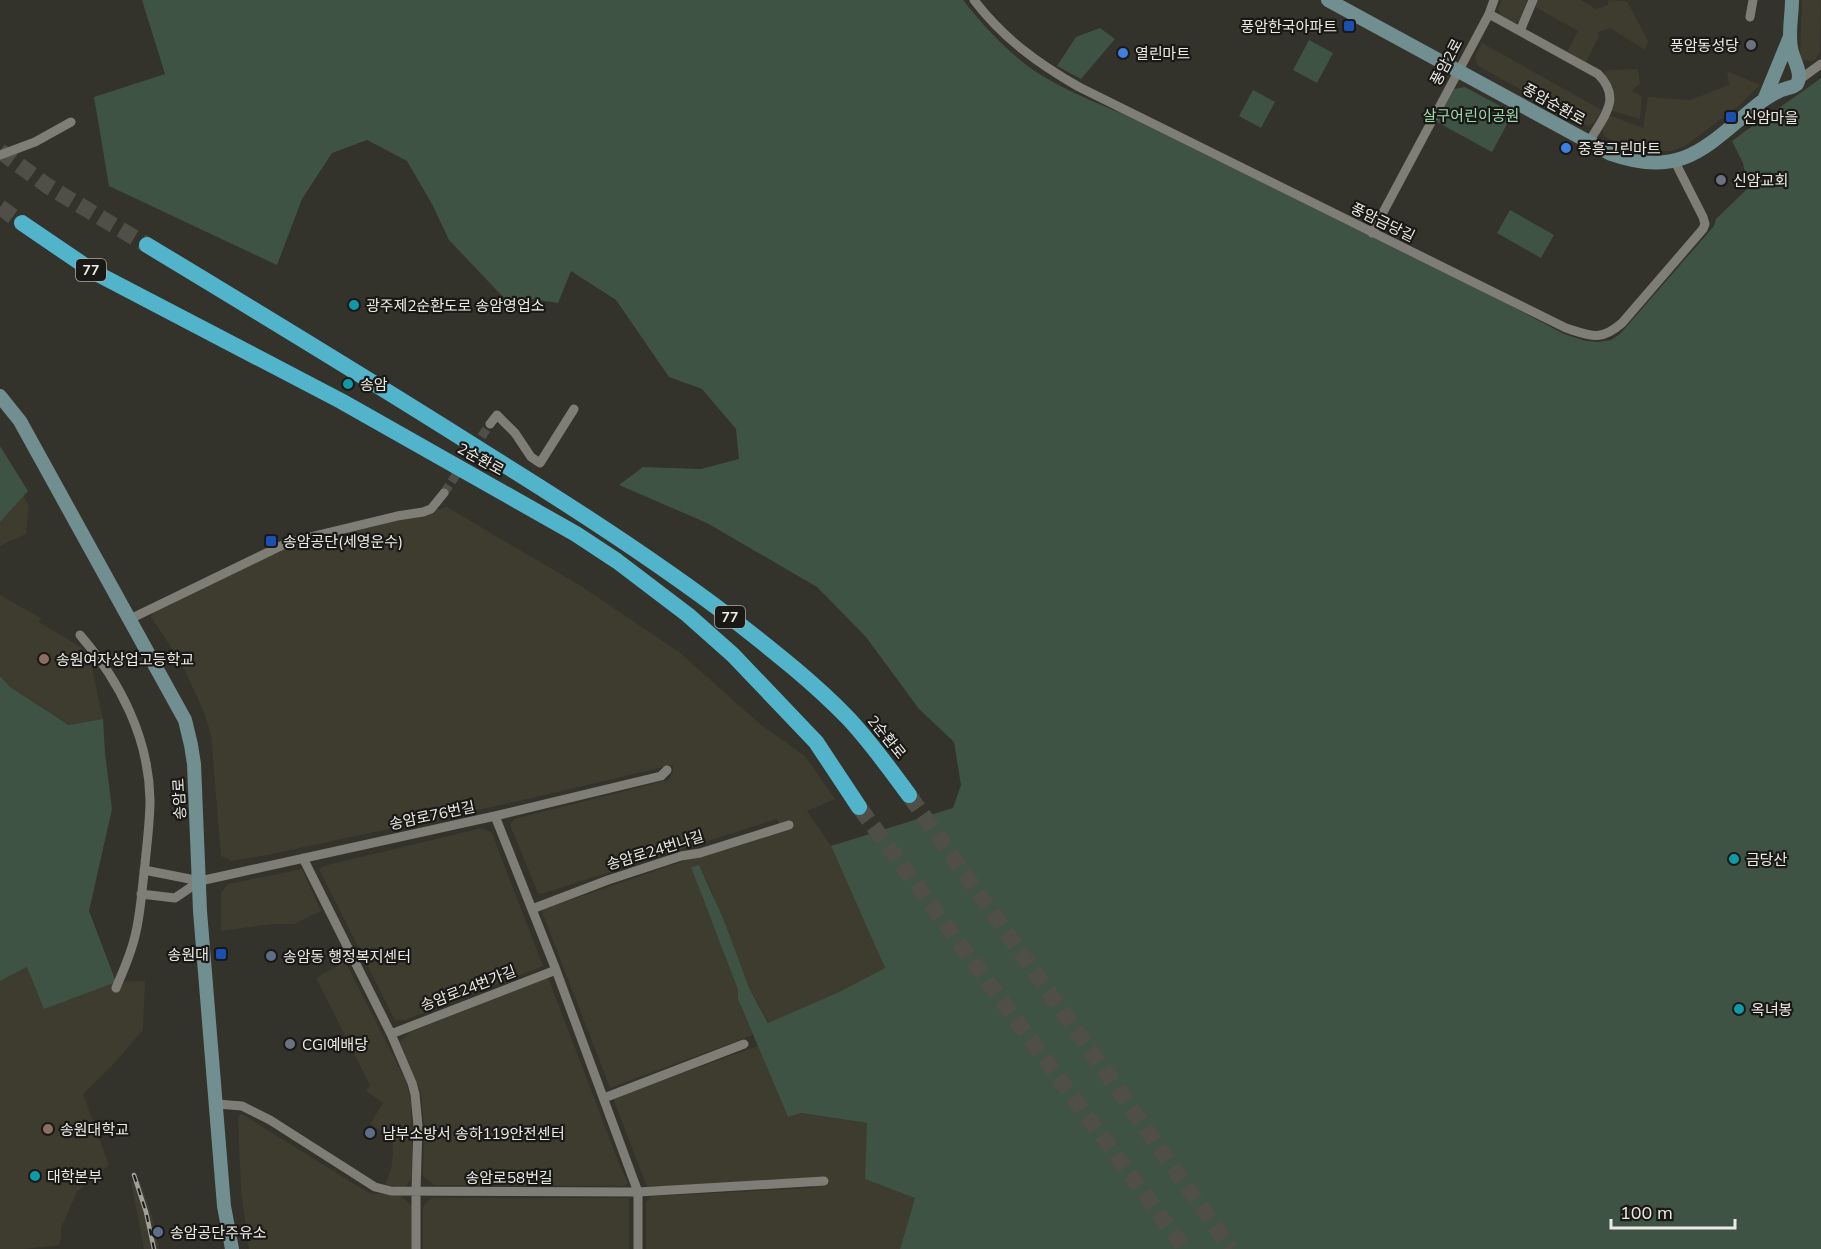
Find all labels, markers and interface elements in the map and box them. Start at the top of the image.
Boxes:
place label: 풍암한국아파트 [1240,17,1337,36]
marker: 풍암한국아파트 [1342,19,1356,33]
street label: 풍암2로 [1426,35,1466,89]
place label: 풍암동성당 [1670,36,1739,55]
marker: 풍암동성당 [1744,38,1758,52]
place label: 열린마트 [1135,44,1190,63]
marker: 열린마트 [1116,46,1130,60]
street label: 풍암순환로 [1519,79,1589,129]
park label: 살구어린이공원 [1423,106,1519,125]
place label: 신암마을 [1743,108,1798,127]
marker: 신암마을 [1724,110,1738,124]
place label: 중흥그린마트 [1578,139,1661,158]
marker: 중흥그린마트 [1559,141,1573,155]
place label: 신암교회 [1733,171,1788,190]
marker: 신암교회 [1714,173,1728,187]
street label: 풍암금당길 [1348,198,1418,246]
road number: 77 [76,259,106,281]
place label: 광주제2순환도로 송암영업소 [366,296,545,315]
marker: 광주제2순환도로 송암영업소 [347,298,361,312]
place label: 송암 [360,375,388,394]
marker: 송암 [341,377,355,391]
street label: 2순환로 [454,438,508,480]
place label: 송암공단(세영운수) [283,532,403,551]
marker: 송암공단(세영운수) [264,534,278,548]
road number: 77 [715,606,745,628]
place label: 송원여자상업고등학교 [56,650,194,669]
marker: 송원여자상업고등학교 [37,652,51,666]
street label: 2순환로 [864,711,910,763]
street label: 송암로 [168,778,190,820]
street label: 송암로76번길 [387,797,477,833]
street label: 송암로24번나길 [604,826,706,874]
place label: 금당산 [1746,850,1788,869]
marker: 금당산 [1727,852,1741,866]
place label: 송원대 [168,945,209,964]
marker: 송원대 [214,947,228,961]
place label: 송암동 행정복지센터 [283,947,411,966]
marker: 송암동 행정복지센터 [264,949,278,963]
street label: 송암로24번가길 [418,961,518,1015]
place label: 옥녀봉 [1751,1000,1792,1019]
marker: 옥녀봉 [1732,1002,1746,1016]
place label: CGI예배당 [302,1035,368,1054]
marker: CGI예배당 [283,1037,297,1051]
place label: 송원대학교 [60,1120,129,1139]
marker: 송원대학교 [41,1122,55,1136]
place label: 남부소방서 송하119안전센터 [382,1124,565,1143]
marker: 남부소방서 송하119안전센터 [363,1126,377,1140]
place label: 대학본부 [47,1167,102,1186]
street label: 송암로58번길 [465,1168,553,1187]
marker: 대학본부 [28,1169,42,1183]
scale bar [1611,1192,1736,1230]
text: 100 m [1620,1201,1673,1224]
place label: 송암공단주유소 [170,1223,267,1242]
marker: 송암공단주유소 [151,1225,165,1239]

